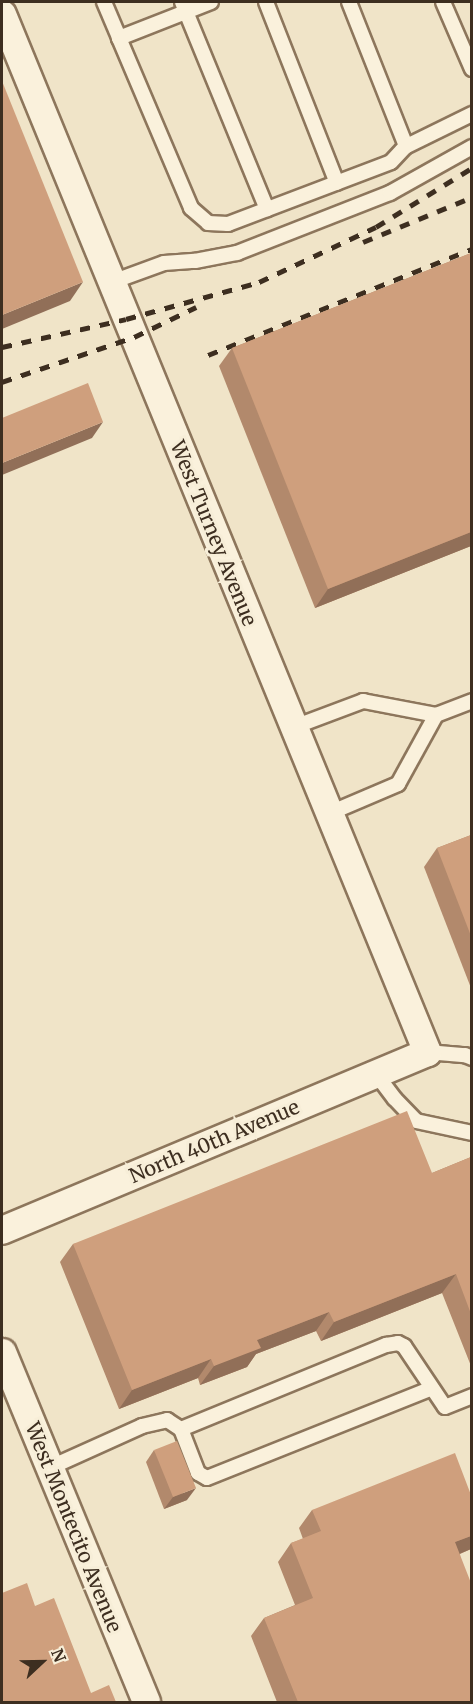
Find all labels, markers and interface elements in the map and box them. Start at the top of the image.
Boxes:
street label: West Turney Avenue [166,437,262,629]
street label: North 40th Avenue [125,1094,303,1188]
street label: West Montecito Avenue [21,1418,127,1636]
north arrow [12,1632,72,1692]
text: N [47,1646,70,1665]

